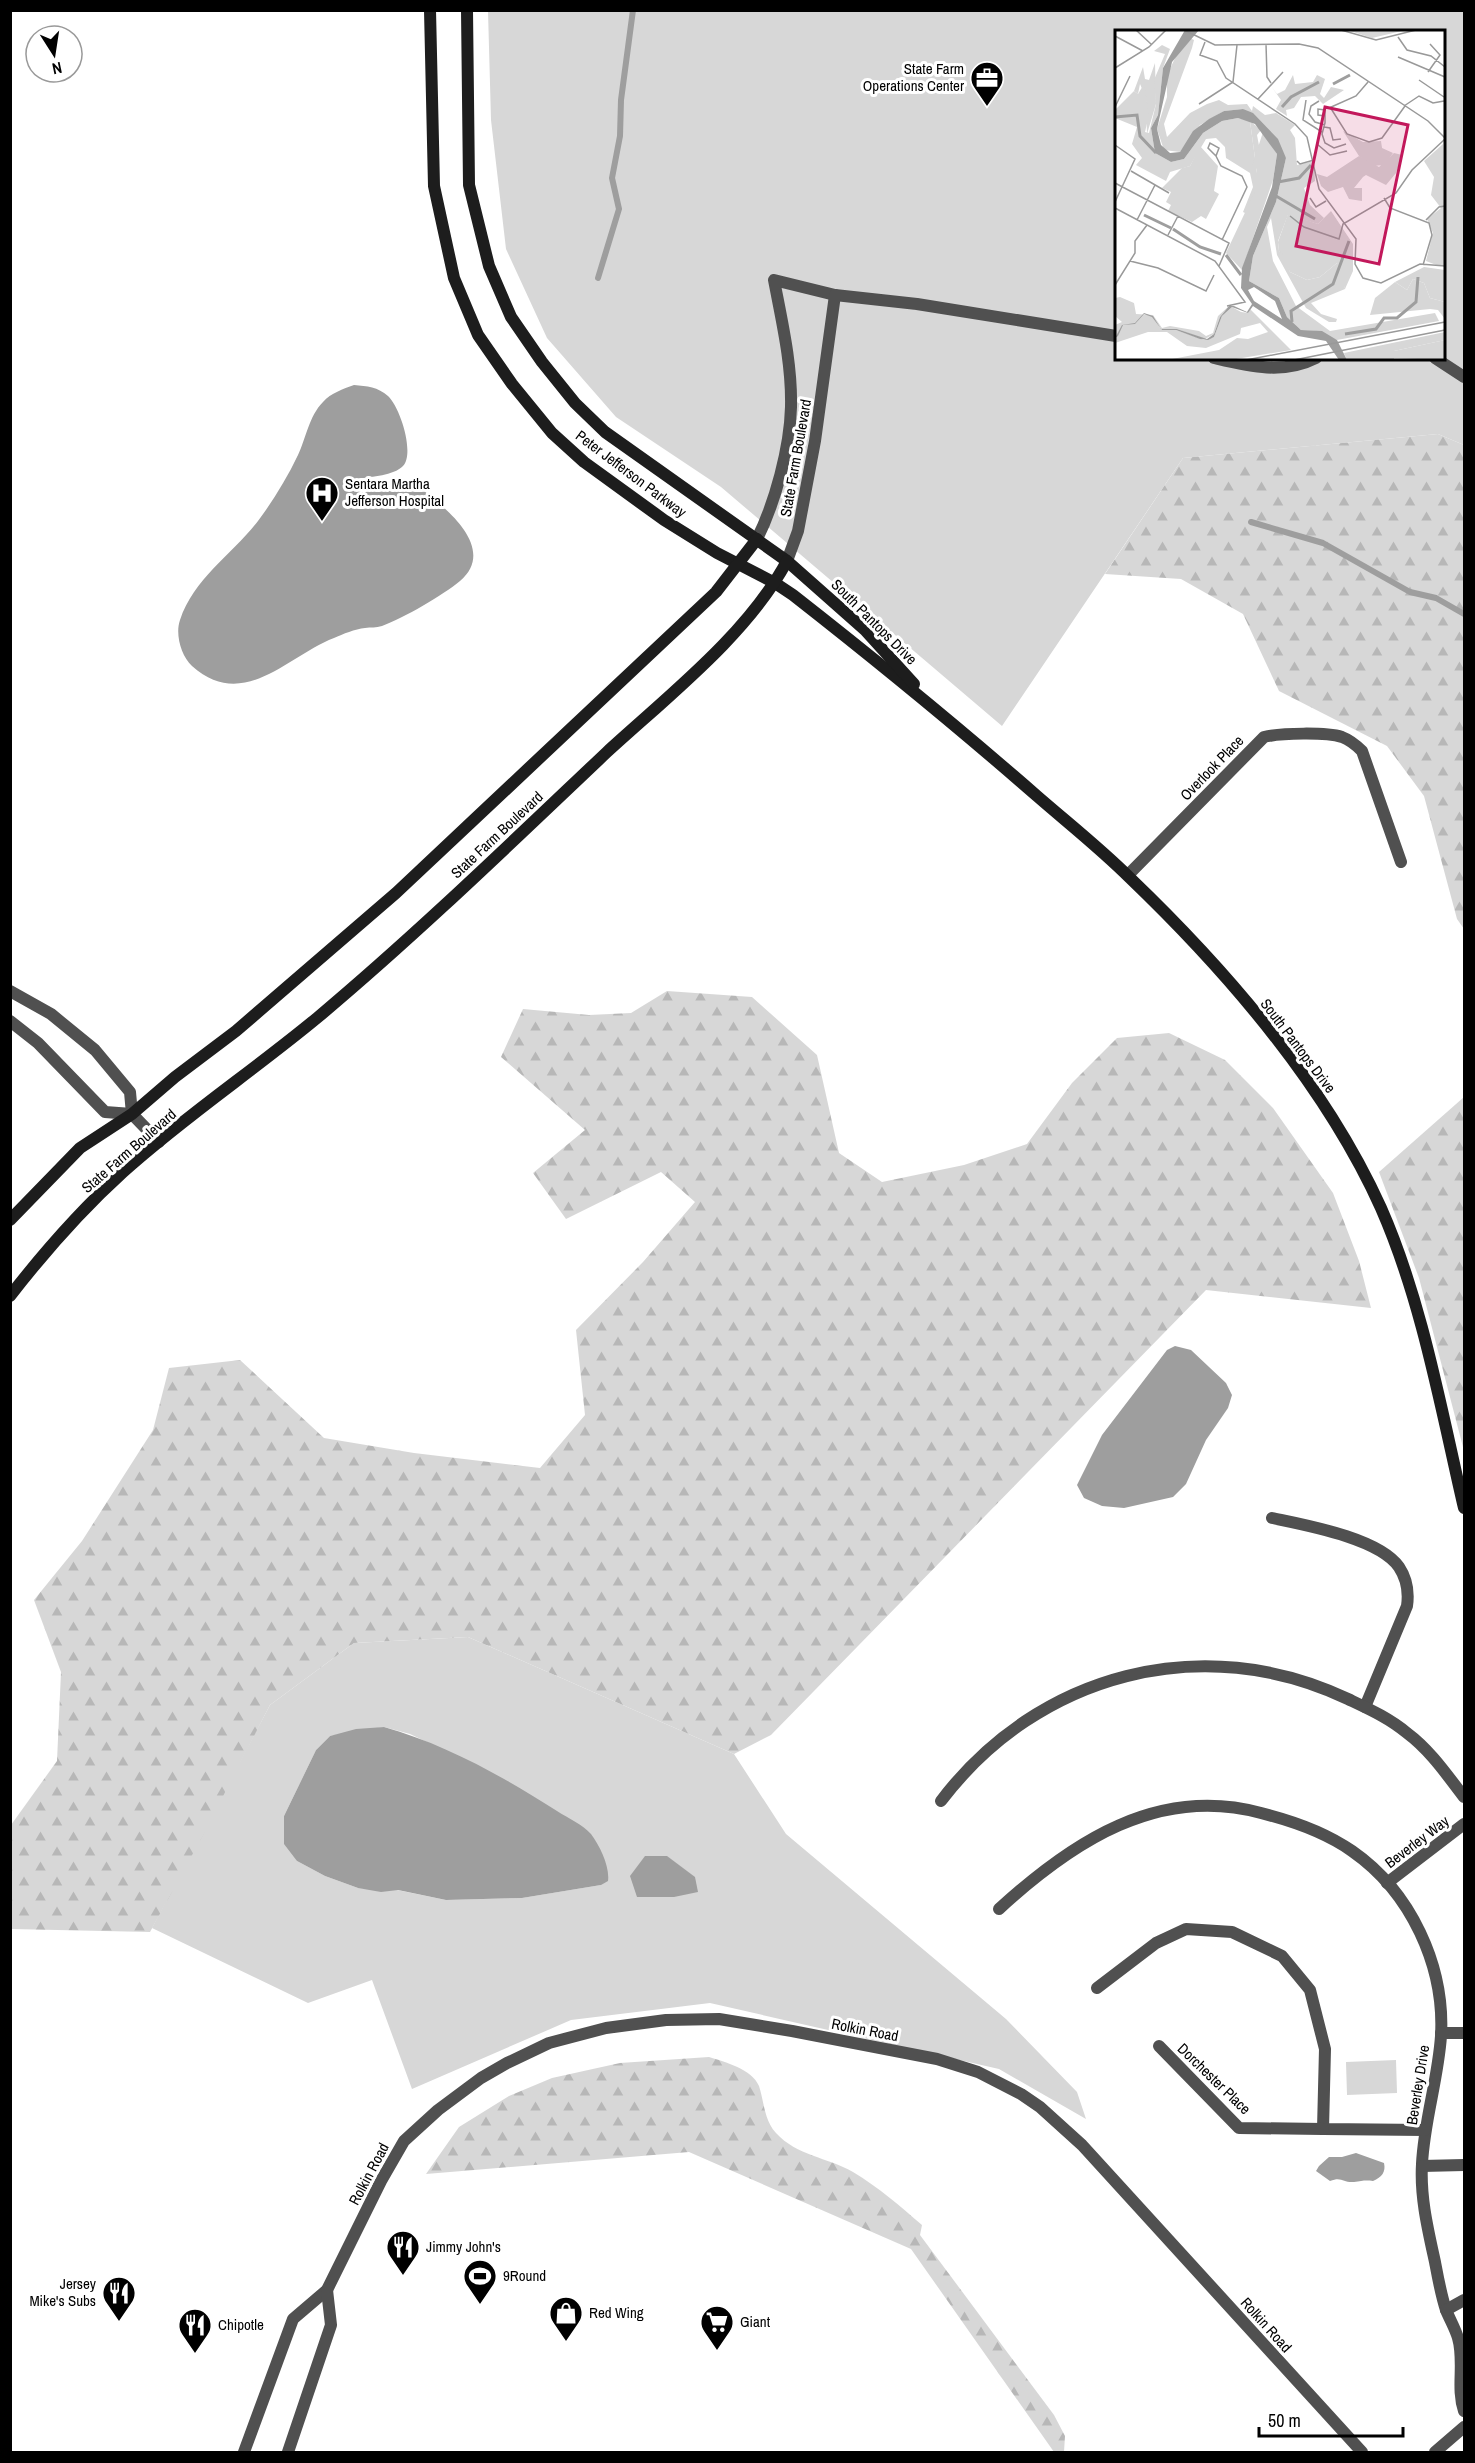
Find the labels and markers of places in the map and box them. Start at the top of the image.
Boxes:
place label: State Farm Operations Center [863,58,964,96]
office icon: State Farm Operations Center [969,60,1005,107]
place label: Sentara Martha Jefferson Hospital [345,473,444,511]
hospital icon: Sentara Martha Jefferson Hospital [304,475,340,522]
restaurant icon: Jimmy John's [385,2229,421,2276]
place label: Jimmy John's [426,2236,501,2257]
sports icon: 9Round [462,2258,498,2305]
place label: 9Round [503,2265,546,2286]
place label: Jersey Mike's Subs [29,2273,97,2311]
restaurant icon: Jersey Mike's Subs [101,2275,137,2322]
shop icon: Red Wing [548,2295,584,2342]
place label: Red Wing [589,2302,644,2323]
supermarket icon: Giant [699,2304,735,2351]
restaurant icon: Chipotle [177,2307,213,2354]
place label: Giant [740,2311,771,2332]
place label: Chipotle [218,2314,264,2335]

